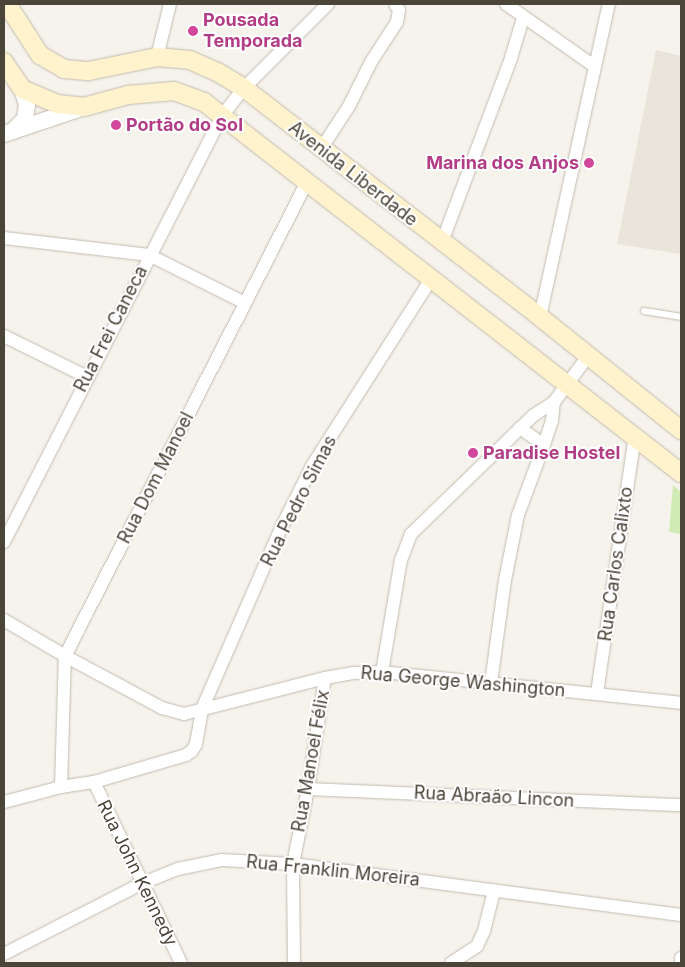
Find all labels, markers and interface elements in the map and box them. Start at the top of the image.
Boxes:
place label: Pousada Temporada [203,10,302,52]
marker: Pousada Temporada [187,25,199,37]
place label: Portão do Sol [126,114,243,136]
street label: Avenida Liberdade [284,117,422,231]
marker: Portão do Sol [110,119,122,131]
place label: Marina dos Anjos [426,152,579,174]
marker: Marina dos Anjos [583,157,595,169]
street label: Rua Frei Caneca [70,262,152,396]
street label: Rua Dom Manoel [114,409,198,547]
street label: Rua Pedro Simas [257,432,341,570]
place label: Paradise Hostel [483,442,620,464]
marker: Paradise Hostel [467,447,479,459]
street label: Rua Carlos Calixto [594,485,638,643]
street label: Rua George Washington [360,662,566,702]
street label: Rua Manoel Félix [288,688,334,834]
street label: Rua Abraão Lincon [413,782,575,812]
street label: Rua John Kennedy [92,797,182,949]
street label: Rua Franklin Moreira [245,851,421,891]

